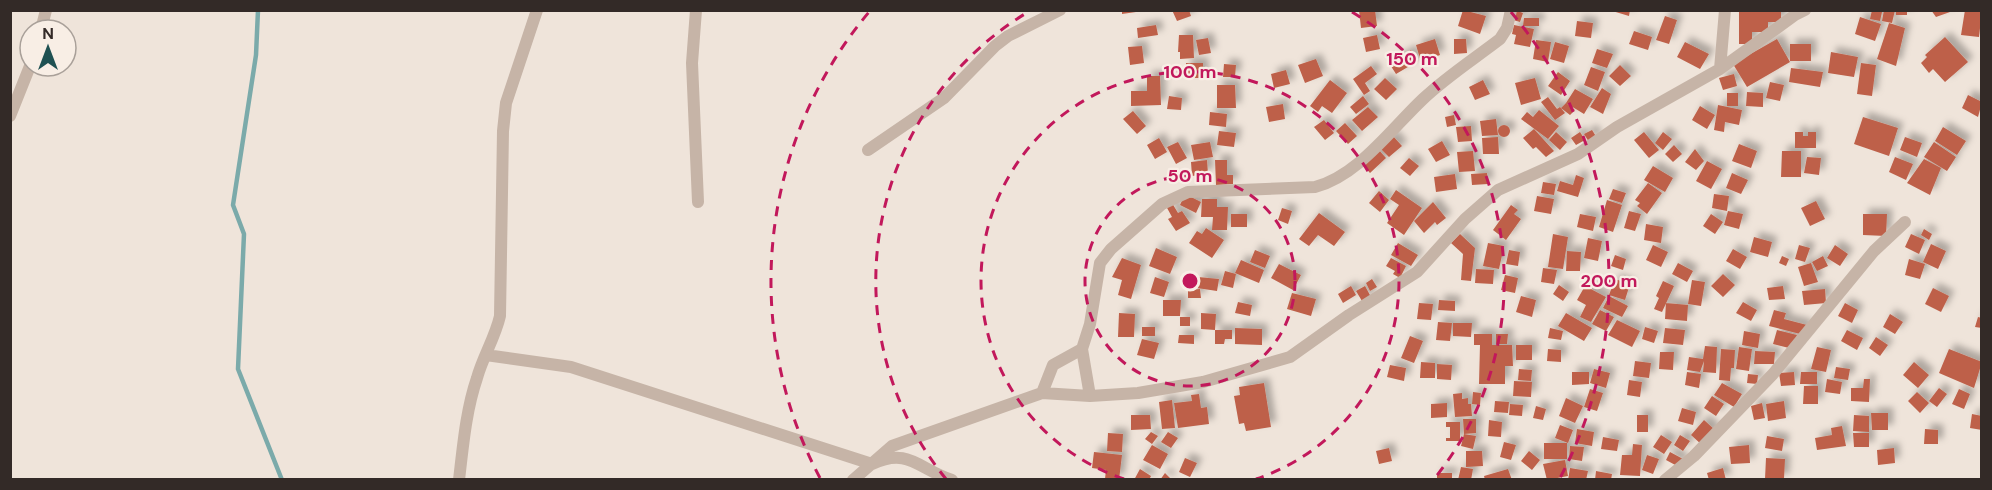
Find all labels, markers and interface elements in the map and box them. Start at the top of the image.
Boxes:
north arrow [18,18,78,78]
text: N [42,23,54,44]
text: 150 m [1386,47,1438,71]
text: 100 m [1163,60,1217,84]
text: 50 m [1167,164,1213,188]
text: 200 m [1581,269,1637,293]
centre of rings [1180,271,1200,291]

